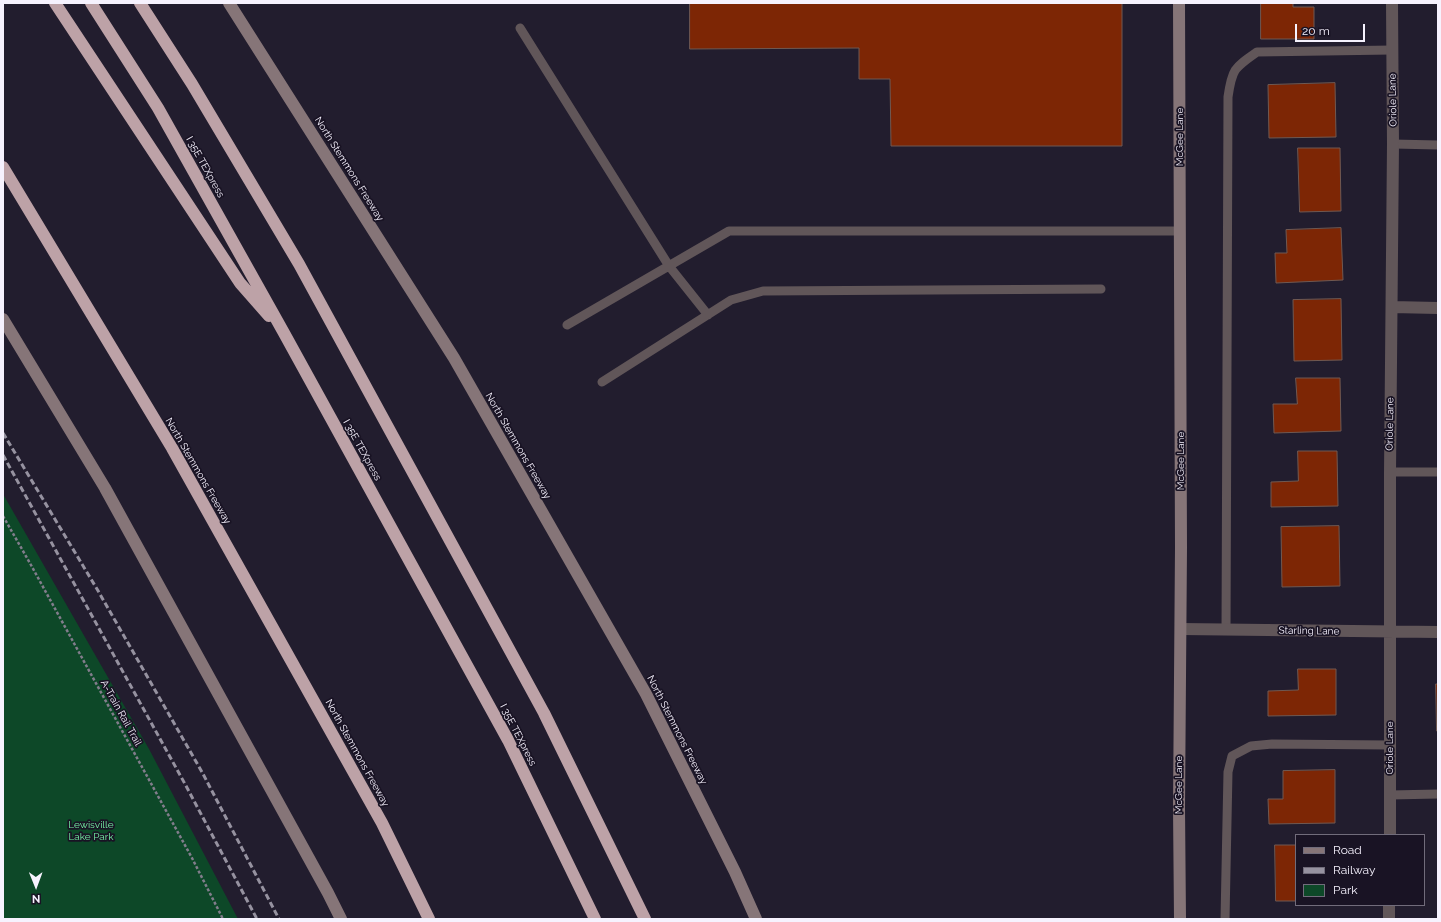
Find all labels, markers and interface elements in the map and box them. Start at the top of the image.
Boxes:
scale bar [1297,16,1367,42]
text: 20 m [1302,24,1330,38]
street label: Oriole Lane [1387,73,1399,127]
street label: McGee Lane [1174,108,1186,166]
street label: North Stemmons Freeway [312,115,386,223]
street label: I 35E TEXpress [183,134,227,200]
street label: North Stemmons Freeway [483,391,553,501]
street label: Oriole Lane [1384,397,1396,451]
street label: North Stemmons Freeway [163,416,233,526]
street label: I 35E TEXpress [340,417,384,483]
street label: McGee Lane [1175,432,1187,490]
street label: Starling Lane [1279,624,1339,638]
street label: North Stemmons Freeway [644,674,710,786]
street label: A-Train Rail Trail [98,678,144,748]
street label: North Stemmons Freeway [323,697,391,809]
street label: I 35E TEXpress [497,702,539,768]
street label: Oriole Lane [1384,721,1396,775]
street label: McGee Lane [1173,756,1185,814]
park label: Lewisville Lake Park [68,819,114,842]
legend [1295,834,1425,906]
text: Road [1333,843,1362,857]
text: Railway [1333,863,1375,877]
north arrow [16,866,56,906]
text: Park [1333,883,1358,897]
text: N [32,892,41,905]

